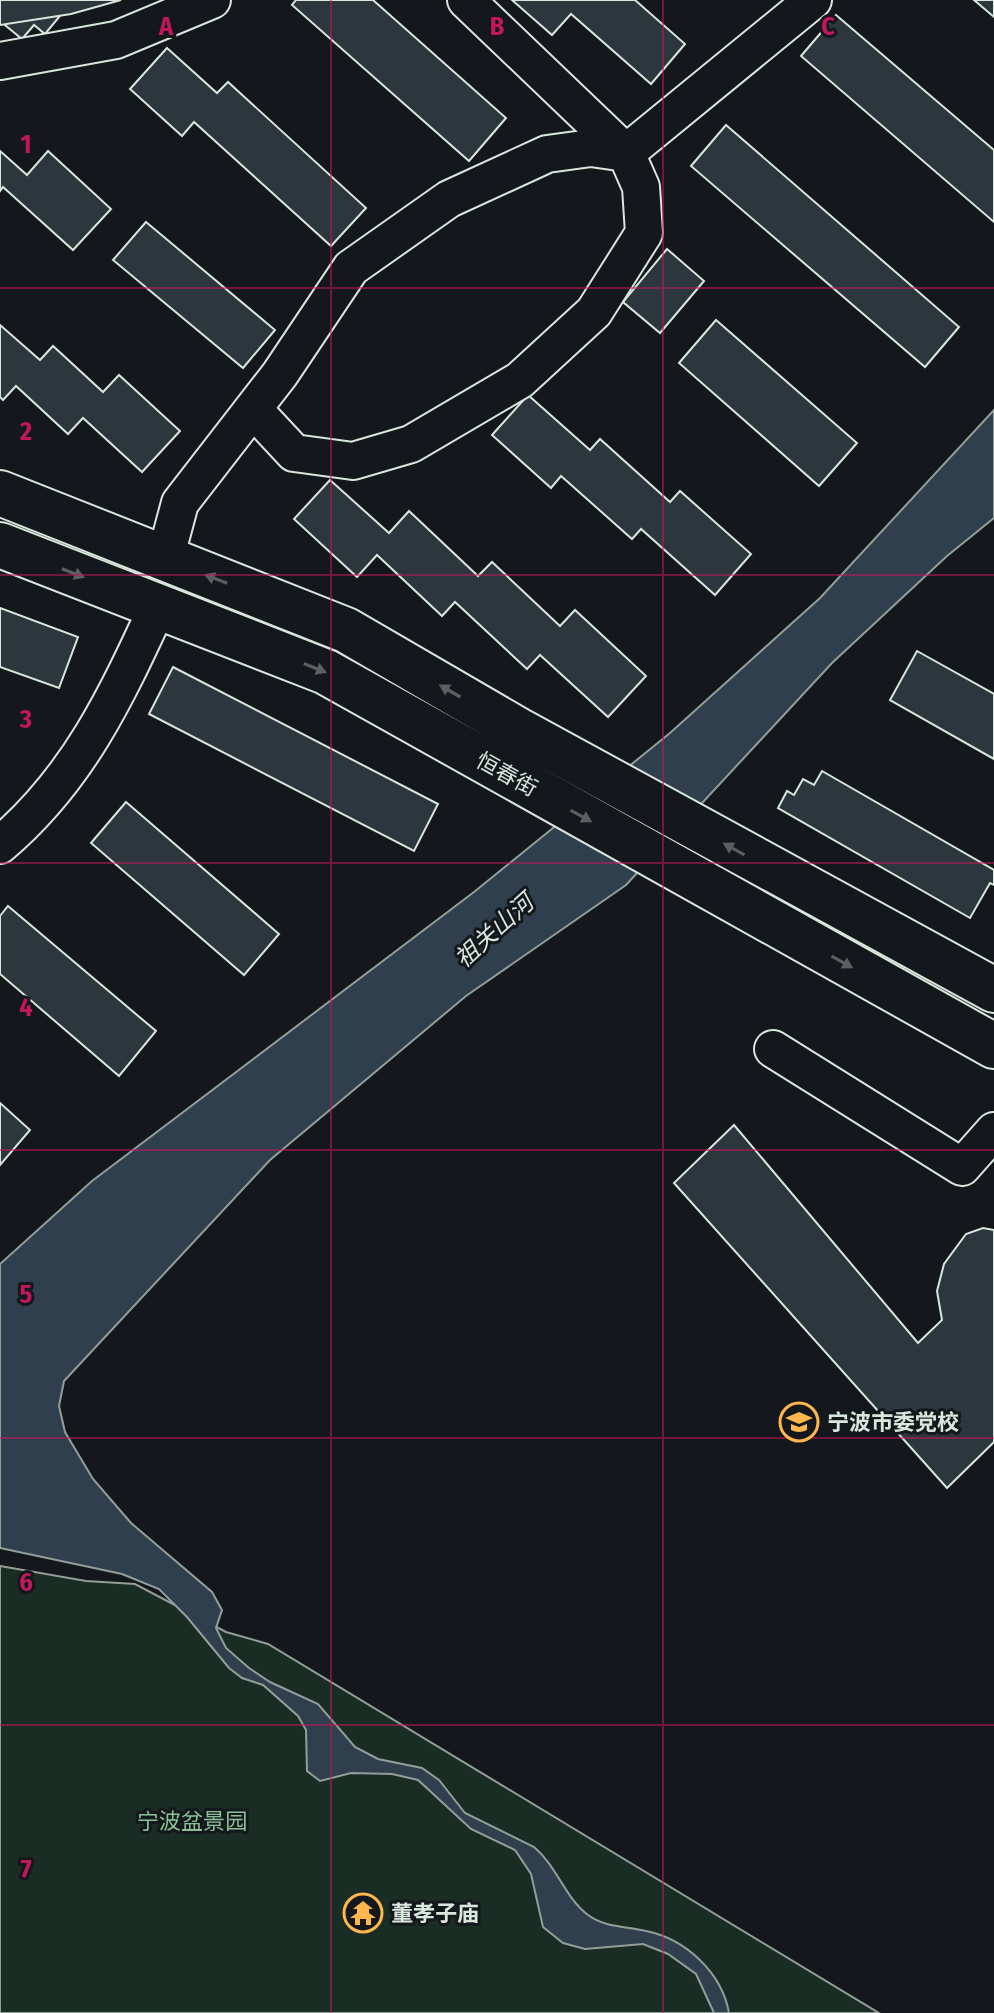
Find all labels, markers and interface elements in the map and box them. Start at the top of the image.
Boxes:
text: A [158,11,174,42]
text: B [490,11,505,42]
text: C [821,11,835,42]
text: 1 [21,129,32,160]
text: 2 [19,416,32,447]
one-way arrow [61,567,85,580]
one-way arrow [204,572,228,585]
one-way arrow [303,662,327,675]
one-way arrow [439,684,461,698]
text: 3 [19,704,32,735]
street label: 恒春街 [471,747,542,802]
one-way arrow [569,809,592,823]
one-way arrow [723,842,745,856]
water label: 祖关山河 [449,886,542,974]
one-way arrow [831,955,853,969]
text: 4 [19,992,33,1023]
text: 5 [20,1279,33,1310]
school or university icon: 宁波市委党校 [778,1401,820,1443]
place label: 宁波市委党校 [827,1409,959,1436]
text: 6 [19,1567,33,1598]
park label: 宁波盆景园 [137,1808,247,1835]
text: 7 [20,1854,32,1885]
temple icon: 董孝子庙 [342,1892,384,1934]
place label: 董孝子庙 [391,1900,479,1927]

